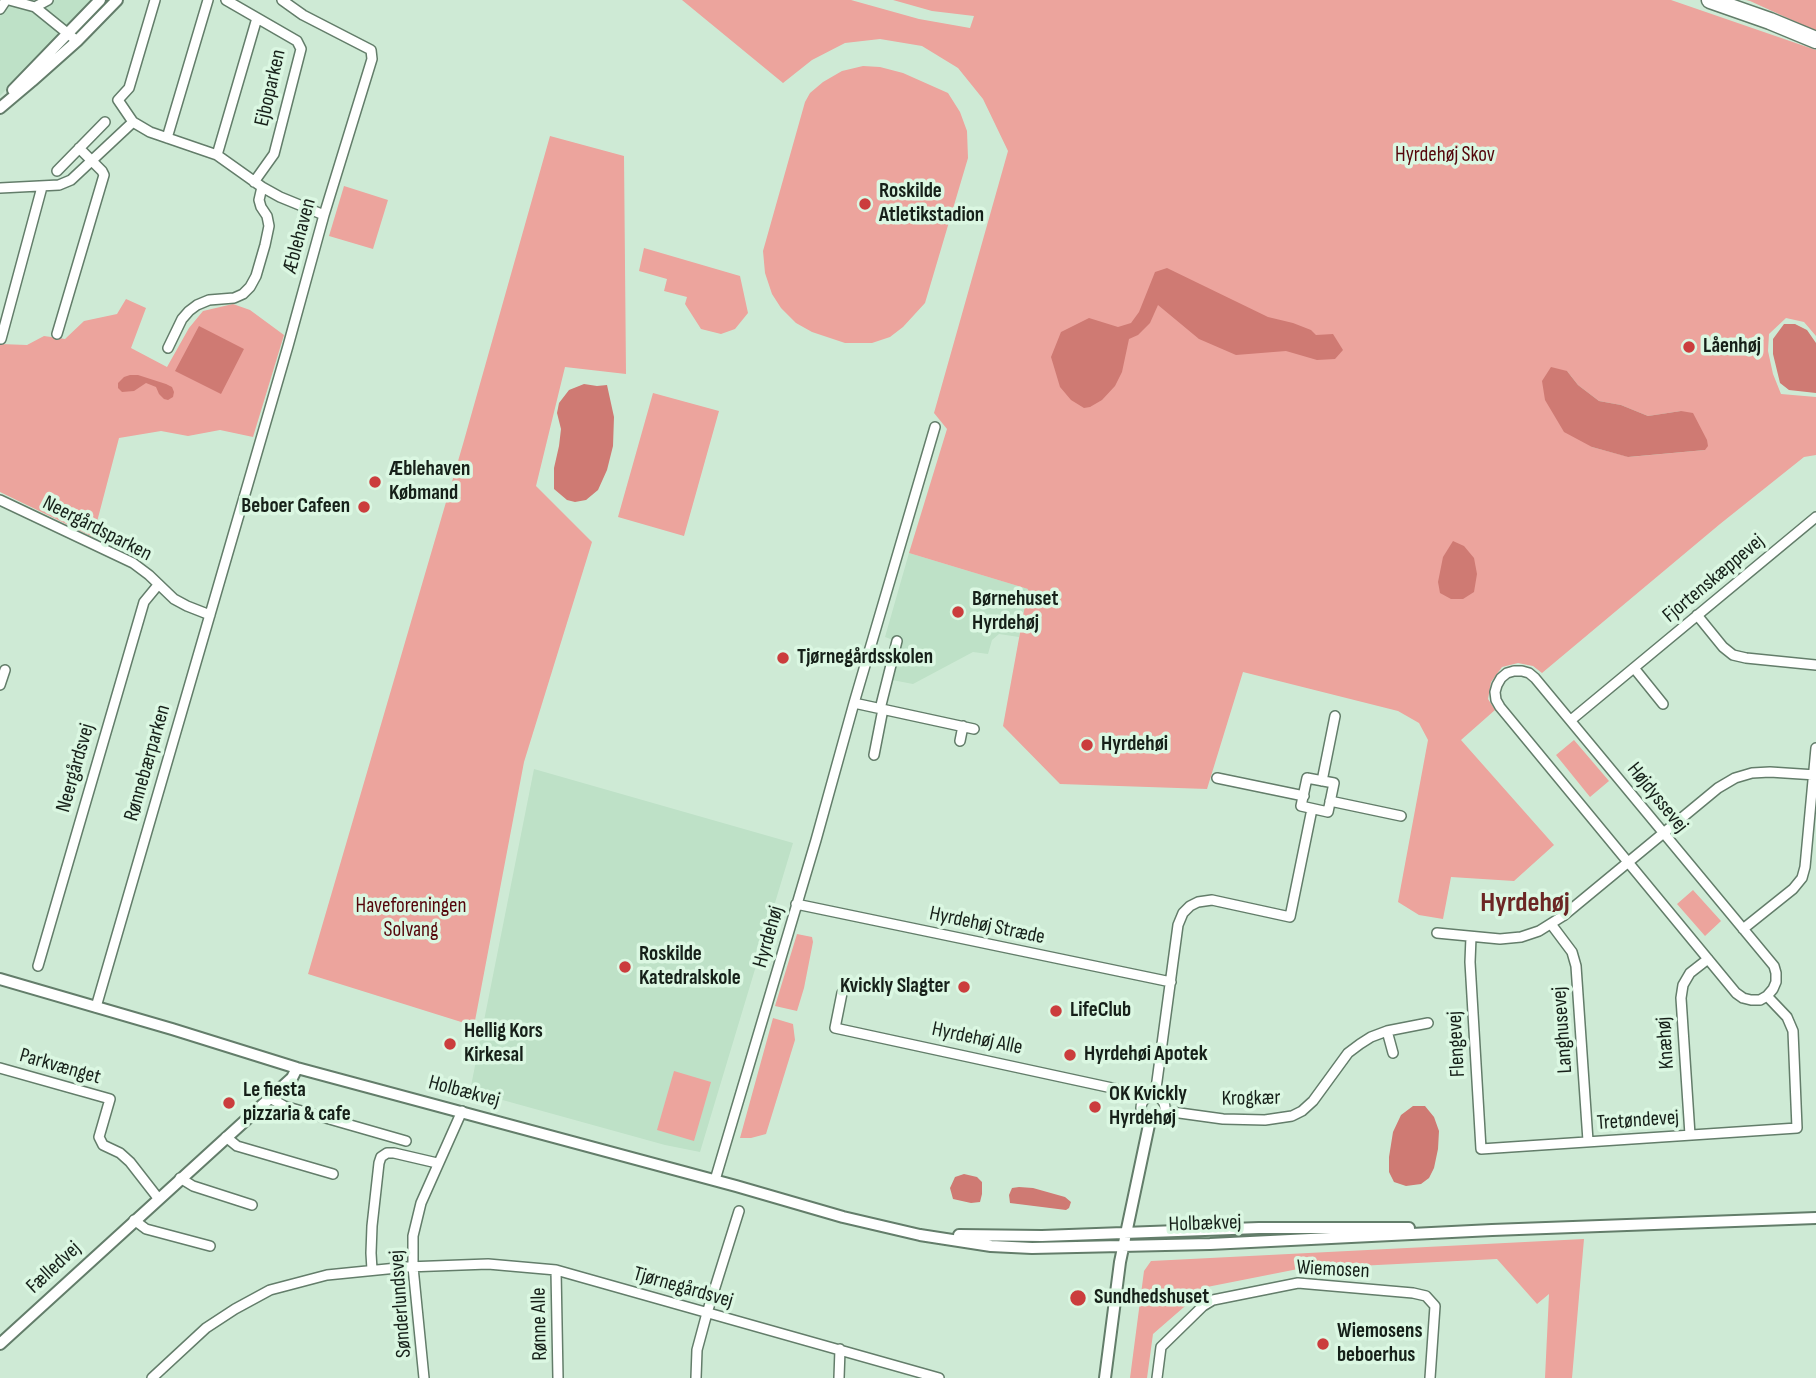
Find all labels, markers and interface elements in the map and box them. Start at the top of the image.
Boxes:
street label: Ejboparken [250,47,292,129]
park label: Hyrdehøj Skov [1395,143,1495,169]
place label: Roskilde Atletikstadion [879,179,984,229]
street label: Æblehaven [278,196,322,276]
marker: Roskilde Atletikstadion [857,196,873,212]
place label: Låenhøj [1703,334,1761,360]
marker: Låenhøj [1681,339,1697,355]
place label: Æblehaven Købmand [389,457,470,507]
marker: Æblehaven Købmand [367,474,383,490]
street label: Neergårdsparken [38,491,156,567]
place label: Beboer Cafeen [241,494,350,520]
marker: Beboer Cafeen [356,499,372,515]
street label: Fjortenskæppevej [1658,529,1770,629]
place label: Børnehuset Hyrdehøj [972,587,1058,637]
marker: Børnehuset Hyrdehøj [950,604,966,620]
place label: Tjørnegårdsskolen [797,645,933,671]
marker: Tjørnegårdsskolen [775,650,791,666]
street label: Rønnebærparken [119,702,177,824]
street label: Neergårdsvej [51,721,101,815]
place label: Hyrdehøi [1101,732,1168,758]
marker: Hyrdehøi [1079,737,1095,753]
street label: Højdyssevej [1621,758,1693,838]
district label: Hyrdehøj [1480,887,1570,921]
park label: Haveforeningen Solvang [355,894,467,944]
street label: Hyrdehøj Stræde [927,901,1047,951]
street label: Hyrdehøj [748,903,790,971]
place label: Roskilde Katedralskole [639,942,741,992]
marker: Roskilde Katedralskole [617,959,633,975]
place label: Kvickly Slagter [840,974,950,1000]
marker: Kvickly Slagter [956,979,972,995]
street label: Langhusevej [1547,986,1579,1074]
place label: LifeClub [1070,998,1131,1024]
marker: LifeClub [1048,1003,1064,1019]
street label: Flengevej [1443,1010,1471,1078]
street label: Knæhøj [1652,1016,1680,1070]
street label: Hyrdehøj Alle [929,1017,1025,1061]
place label: Hellig Kors Kirkesal [464,1019,543,1069]
marker: Hellig Kors Kirkesal [442,1036,458,1052]
place label: Hyrdehøi Apotek [1084,1042,1208,1068]
street label: Parkvænget [17,1043,103,1091]
marker: Hyrdehøi Apotek [1062,1047,1078,1063]
street label: Holbækvej [426,1070,502,1114]
place label: Le fiesta pizzaria & cafe [243,1078,351,1128]
place label: OK Kvickly Hyrdehøj [1109,1082,1187,1132]
street label: Krogkær [1221,1086,1281,1112]
marker: Le fiesta pizzaria & cafe [221,1095,237,1111]
marker: OK Kvickly Hyrdehøj [1087,1099,1103,1115]
street label: Tretøndevej [1596,1106,1680,1136]
street label: Holbækvej [1168,1210,1242,1238]
street label: Fælledvej [22,1236,86,1300]
street label: Sønderlundsvej [385,1249,417,1359]
street label: Wiemosen [1296,1256,1370,1284]
street label: Tjørnegårdsvej [630,1262,736,1314]
place label: Sundhedshuset [1094,1285,1209,1311]
street label: Rønne Alle [527,1287,553,1361]
marker: Sundhedshuset [1068,1288,1088,1308]
place label: Wiemosens beboerhus [1337,1319,1422,1369]
marker: Wiemosens beboerhus [1315,1336,1331,1352]

